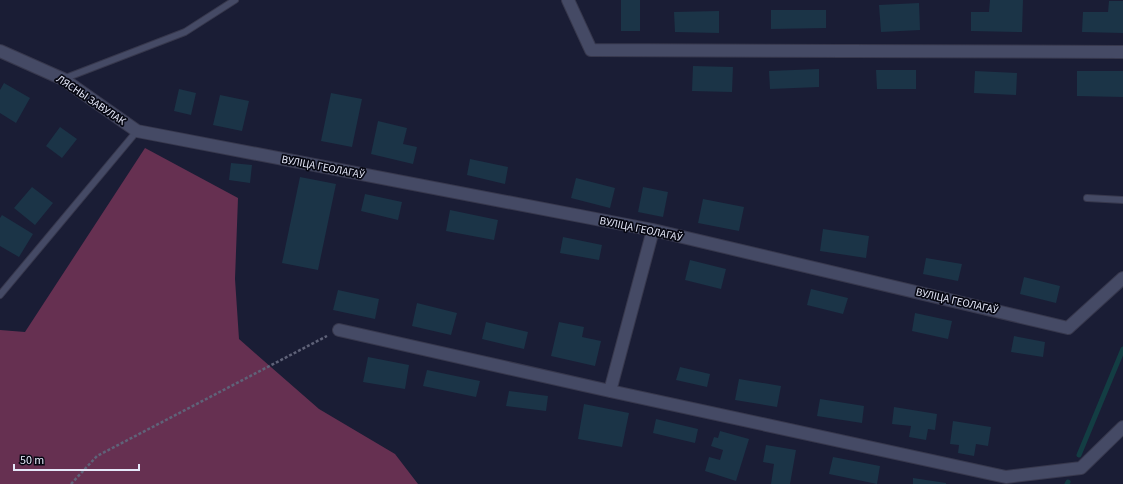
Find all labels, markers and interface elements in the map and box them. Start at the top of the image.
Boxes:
street label: ЛЯСНЫ ЗАВУЛАК [53,71,129,129]
street label: ВУЛІЦА ГЕОЛАГАЎ [280,152,366,182]
street label: ВУЛІЦА ГЕОЛАГАЎ [598,213,684,245]
street label: ВУЛІЦА ГЕОЛАГАЎ [914,284,1000,318]
scale bar [14,446,139,472]
text: 50 m [20,452,44,469]

